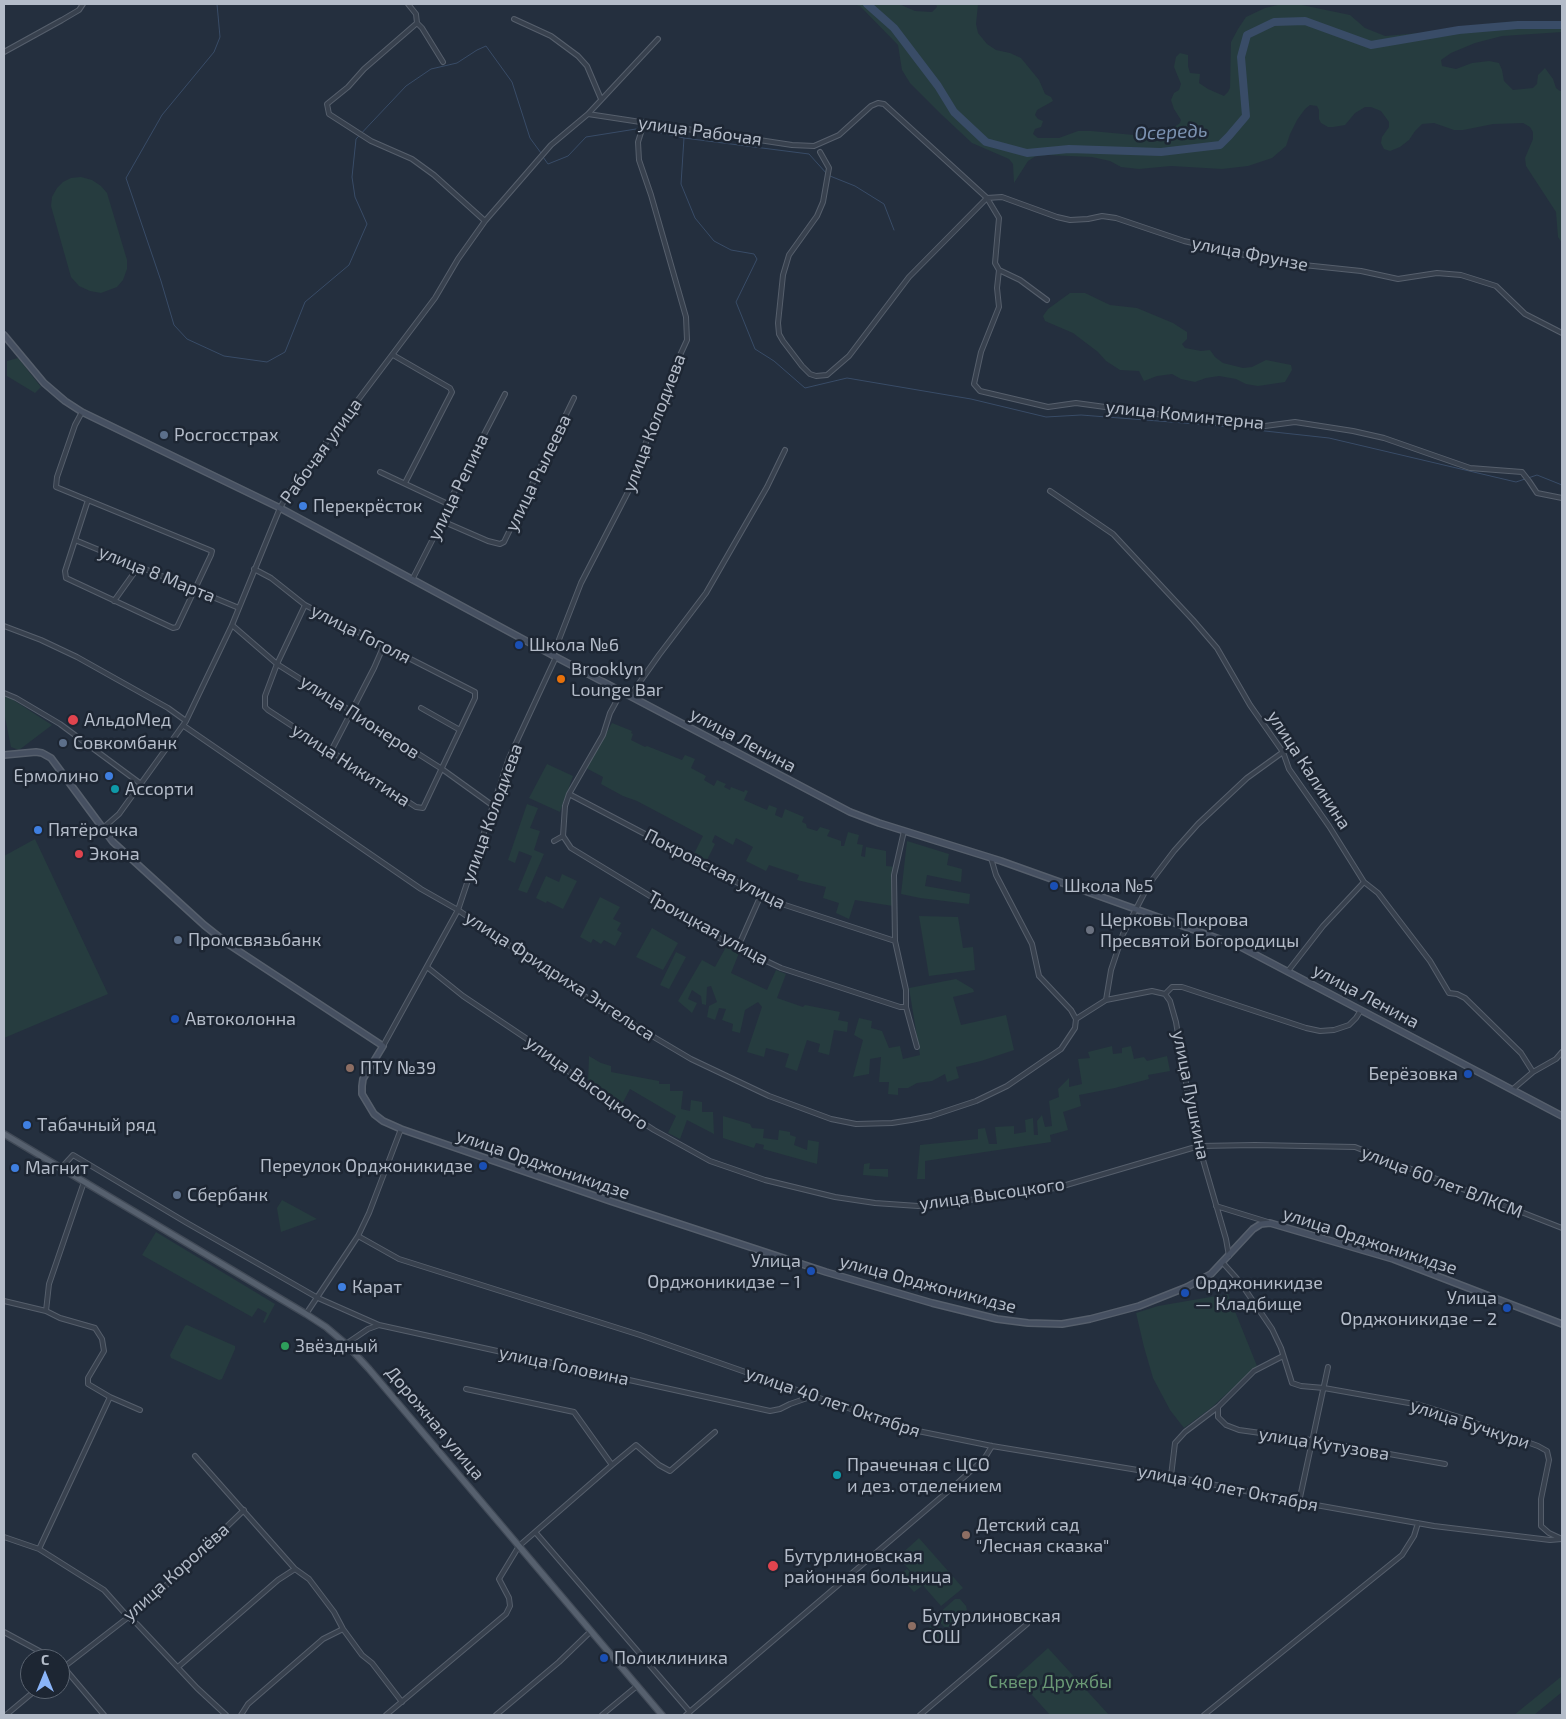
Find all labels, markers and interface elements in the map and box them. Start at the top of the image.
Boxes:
street label: улица Рабочая [637,112,763,150]
water label: Осередь [1134,119,1208,145]
street label: улица Фрунзе [1190,232,1310,276]
street label: улица Колодиева [618,351,690,495]
street label: Рабочая улица [276,394,366,508]
street label: улица Коминтерна [1105,396,1265,434]
street label: улица Рылеева [500,411,576,535]
place label: Росгосстрах [174,424,278,446]
marker: Росгосстрах [158,429,170,441]
street label: улица Репина [423,430,493,544]
place label: Перекрёсток [313,495,422,517]
marker: Перекрёсток [297,500,309,512]
street label: улица 8 Марта [95,541,219,607]
street label: улица Гоголя [307,600,415,668]
place label: Школа №6 [529,634,619,656]
marker: Школа №6 [513,639,525,651]
place label: Brooklyn Lounge Bar [571,658,663,701]
street label: улица Пионеров [296,670,424,764]
marker: Brooklyn Lounge Bar [555,673,567,685]
street label: улица Ленина [686,703,800,777]
street label: улица Калинина [1263,707,1355,833]
place label: АльдоМед [84,709,171,731]
marker: АльдоМед [66,713,80,727]
street label: улица Никитина [288,719,414,811]
place label: Совкомбанк [73,732,177,754]
marker: Совкомбанк [57,737,69,749]
street label: улица Колодиева [457,741,527,885]
place label: Ермолино [13,765,99,787]
marker: Ермолино [103,770,115,782]
place label: Ассорти [125,778,194,800]
marker: Ассорти [109,783,121,795]
place label: Пятёрочка [48,819,138,841]
marker: Пятёрочка [32,824,44,836]
street label: Покровская улица [641,824,789,914]
place label: Экона [89,843,140,865]
marker: Экона [73,848,85,860]
place label: Школа №5 [1064,875,1153,897]
marker: Школа №5 [1048,880,1060,892]
street label: Троицкая улица [644,886,772,970]
street label: улица Фридриха Энгельса [461,906,659,1046]
place label: Церковь Покрова Пресвятой Богородицы [1100,909,1299,952]
marker: Церковь Покрова Пресвятой Богородицы [1084,924,1096,936]
place label: Промсвязьбанк [188,929,321,951]
marker: Промсвязьбанк [172,934,184,946]
street label: улица Ленина [1309,959,1423,1033]
place label: Автоколонна [185,1008,296,1030]
marker: Автоколонна [169,1013,181,1025]
street label: улица Пушкина [1168,1029,1214,1161]
street label: улица Высоцкого [521,1031,653,1135]
place label: ПТУ №39 [360,1057,436,1079]
marker: ПТУ №39 [344,1062,356,1074]
place label: Берёзовка [1369,1063,1458,1085]
marker: Берёзовка [1462,1068,1474,1080]
place label: Табачный ряд [37,1114,156,1136]
marker: Табачный ряд [21,1119,33,1131]
street label: улица Орджоникидзе [453,1124,633,1204]
street label: улица 60 лет ВЛКСМ [1358,1141,1526,1223]
place label: Переулок Орджоникидзе [260,1155,473,1177]
place label: Магнит [25,1157,89,1179]
marker: Переулок Орджоникидзе [477,1160,489,1172]
marker: Магнит [9,1162,21,1174]
street label: улица Высоцкого [918,1173,1066,1215]
place label: Сбербанк [187,1184,268,1206]
marker: Сбербанк [171,1189,183,1201]
street label: улица Орджоникидзе [1280,1203,1460,1279]
place label: Улица Орджоникидзе – 1 [647,1250,801,1292]
street label: улица Орджоникидзе [837,1250,1019,1318]
marker: Улица Орджоникидзе – 1 [805,1265,817,1277]
place label: Орджоникидзе — Кладбище [1195,1272,1323,1315]
place label: Карат [352,1276,402,1298]
marker: Карат [336,1281,348,1293]
marker: Орджоникидзе — Кладбище [1179,1287,1191,1299]
place label: Улица Орджоникидзе – 2 [1340,1287,1497,1330]
marker: Улица Орджоникидзе – 2 [1501,1302,1513,1314]
place label: Звёздный [295,1335,378,1357]
marker: Звёздный [279,1340,291,1352]
street label: улица Головина [497,1342,631,1390]
street label: Дорожная улица [381,1362,489,1484]
street label: улица 40 лет Октября [743,1362,923,1442]
street label: улица Бучкури [1408,1395,1532,1453]
street label: улица Кутузова [1257,1423,1391,1465]
place label: Прачечная с ЦСО и дез. отделением [847,1454,1002,1496]
street label: улица 40 лет Октября [1136,1460,1320,1516]
marker: Прачечная с ЦСО и дез. отделением [831,1469,843,1481]
place label: Детский сад "Лесная сказка" [976,1514,1109,1556]
street label: улица Королёва [118,1519,234,1625]
marker: Детский сад "Лесная сказка" [960,1529,972,1541]
place label: Бутурлиновская районная больница [784,1545,951,1588]
marker: Бутурлиновская районная больница [766,1559,780,1573]
place label: Бутурлиновская СОШ [922,1605,1061,1648]
marker: Бутурлиновская СОШ [906,1620,918,1632]
place label: Поликлиника [614,1647,728,1669]
north arrow [20,1649,70,1699]
text: С [41,1651,49,1668]
marker: Поликлиника [598,1652,610,1664]
park label: Сквер Дружбы [988,1671,1112,1693]

